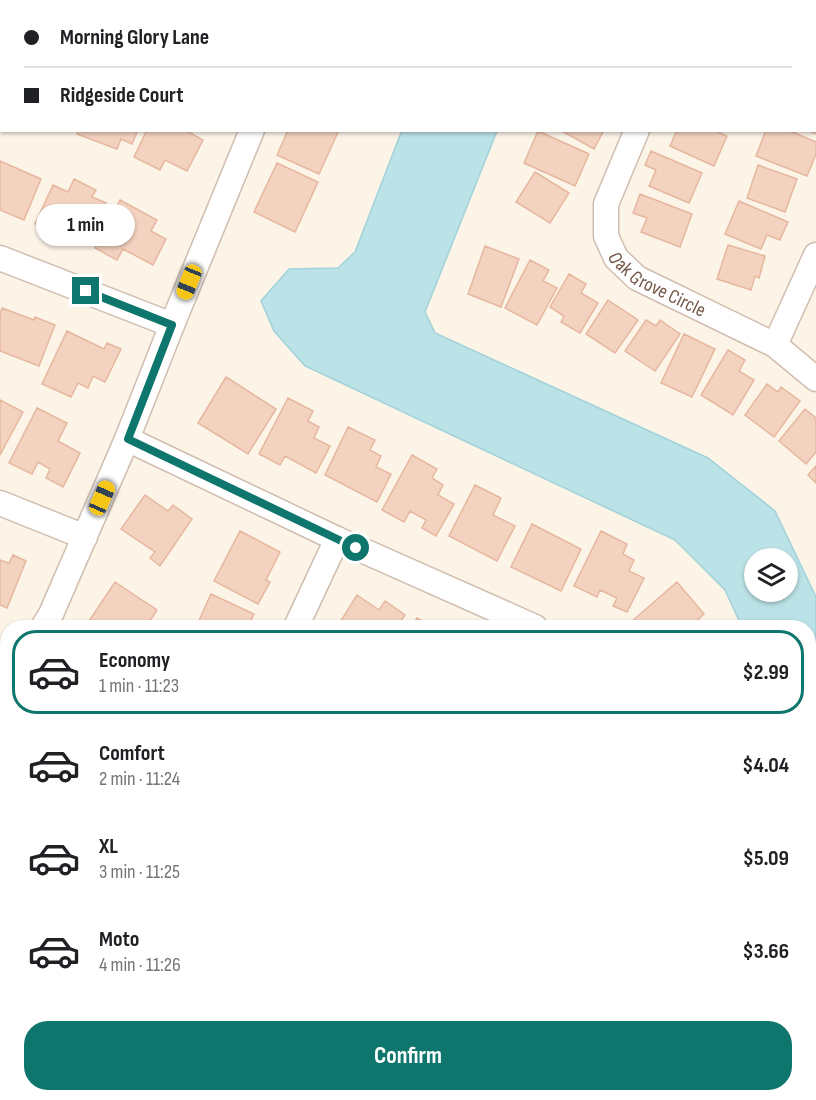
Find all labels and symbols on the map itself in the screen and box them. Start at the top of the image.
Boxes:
callout: 1 min [36,204,136,246]
street label: Oak Grove Circle [602,249,709,323]
car [174,262,204,302]
route end [72,277,99,304]
car [86,478,118,518]
route start [342,534,369,561]

